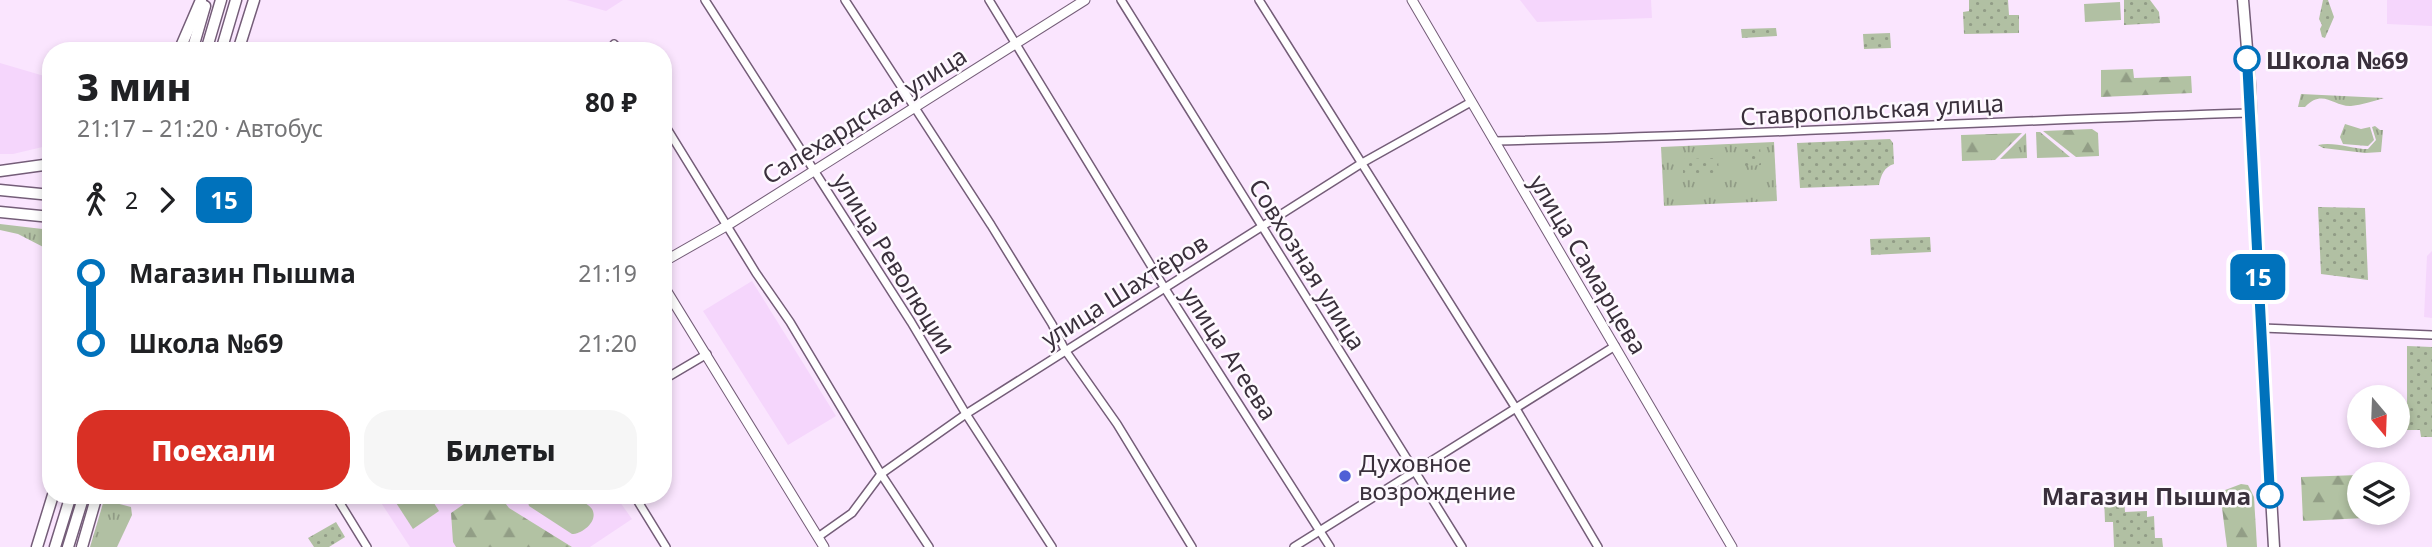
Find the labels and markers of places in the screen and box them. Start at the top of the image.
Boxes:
place label: Школа №69 [2266,43,2408,76]
marker: Школа №69 [2234,46,2260,72]
place label: Духовное возрождение [1359,446,1516,507]
marker: Духовное возрождение [1337,468,1353,484]
place label: Магазин Пышма [2042,479,2251,512]
marker: Магазин Пышма [2257,482,2283,508]

